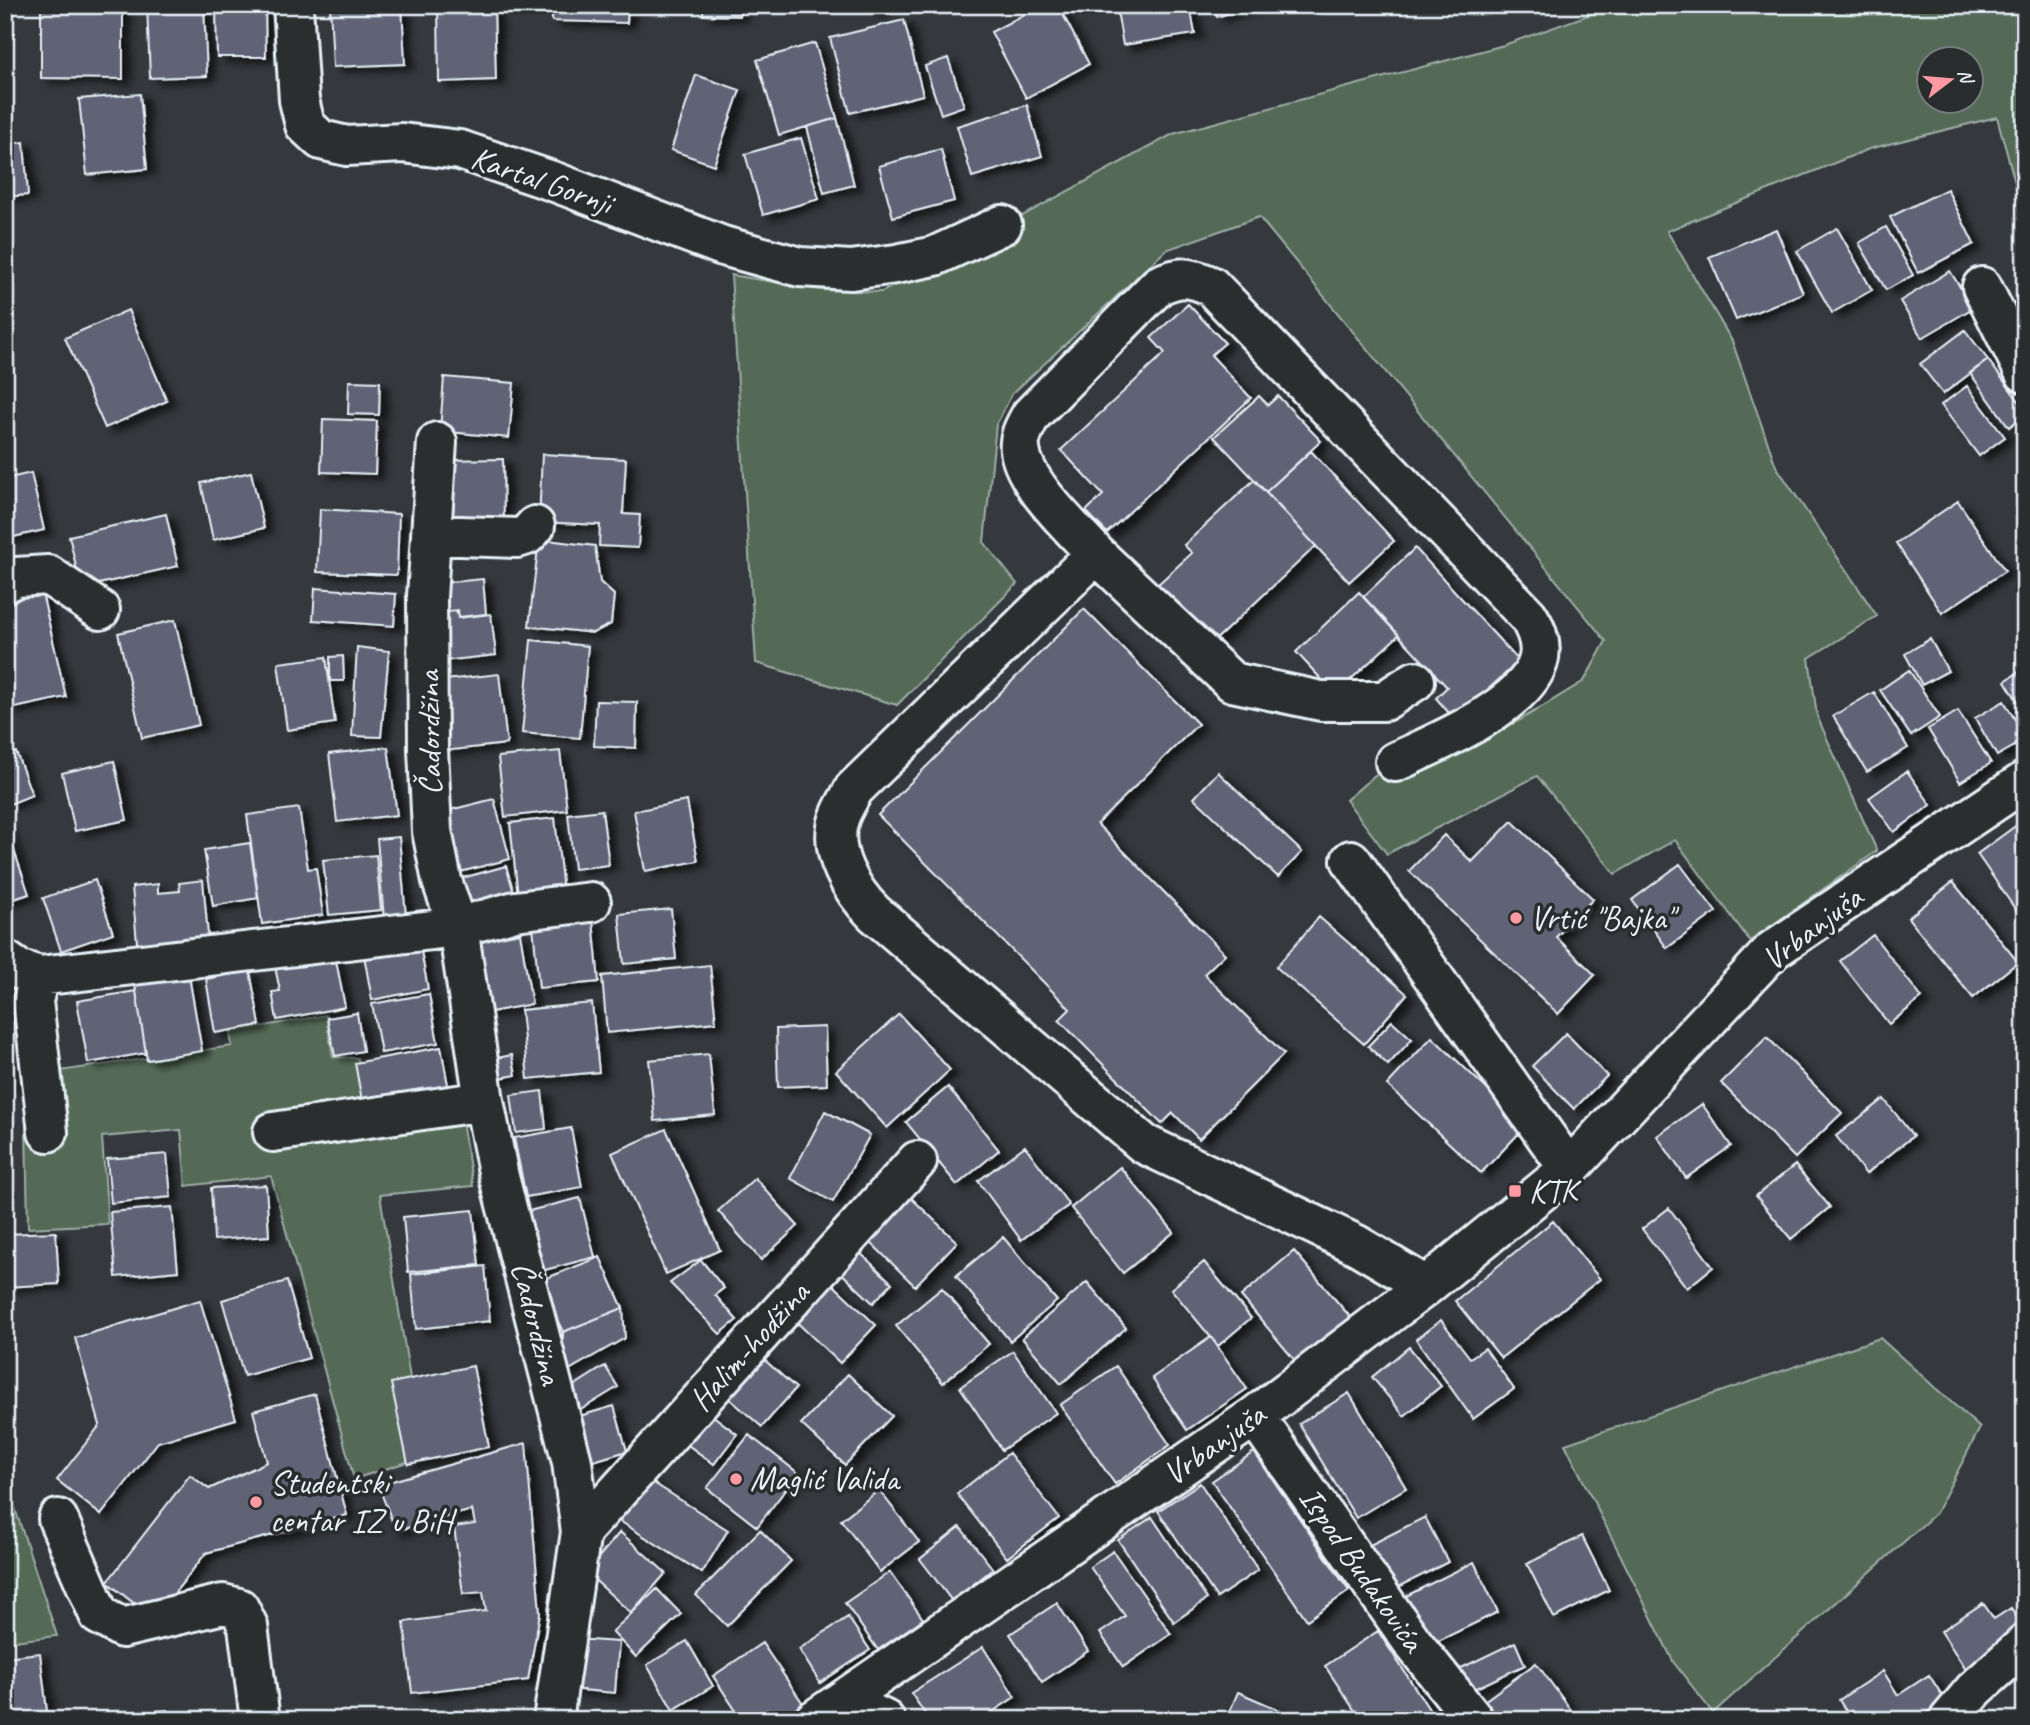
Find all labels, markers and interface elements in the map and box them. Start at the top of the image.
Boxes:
north arrow [1914,46,1984,116]
text: N [1952,67,1979,88]
street label: Kartal Gornji [466,136,622,225]
street label: Čadordžina [407,669,451,796]
street label: Vrbanjuša [1753,875,1873,980]
place label: Vrtić "Bajka" [1530,897,1680,939]
marker: Vrtić "Bajka" [1508,910,1524,926]
place label: KTK [1529,1170,1582,1212]
marker: KTK [1507,1183,1523,1199]
street label: Čadordžina [502,1258,573,1390]
street label: Halim-hodžina [680,1271,819,1420]
street label: Vrbanjuša [1155,1392,1276,1494]
place label: Maglić Valida [750,1458,901,1500]
place label: Studentski centar IZ u BiH [270,1462,458,1542]
marker: Maglić Valida [728,1471,744,1487]
street label: Ispod Budakovića [1290,1478,1436,1662]
marker: Studentski centar IZ u BiH [248,1494,264,1510]

